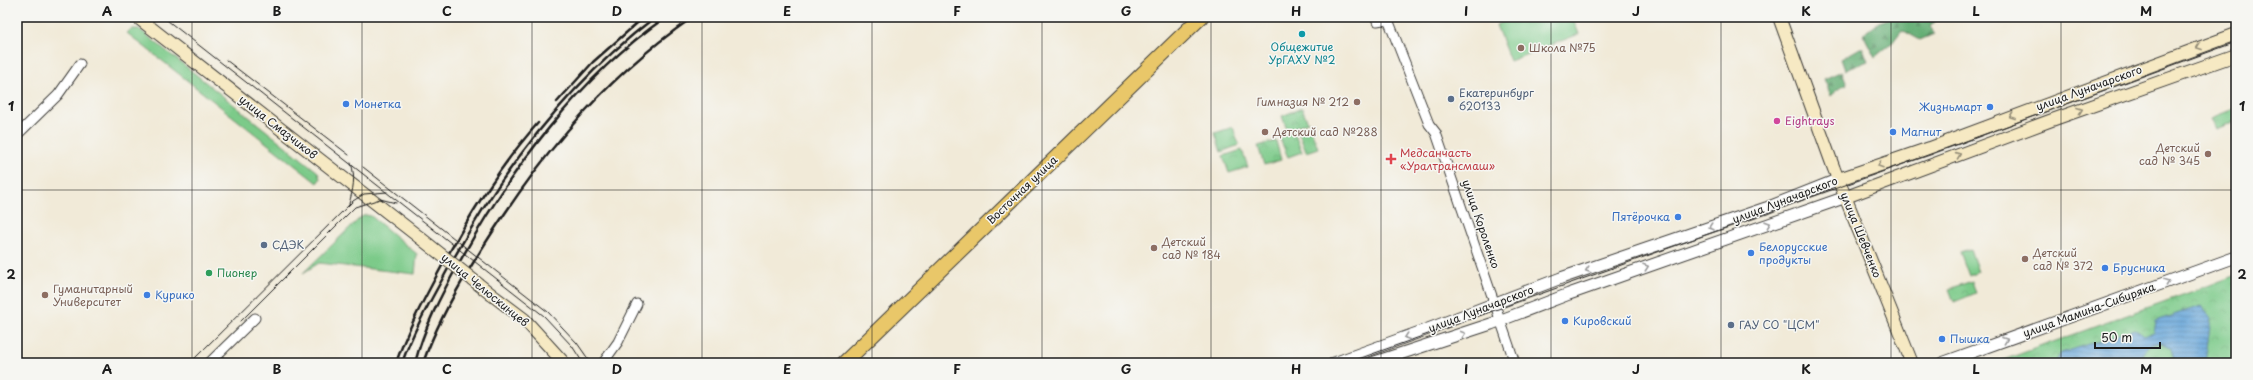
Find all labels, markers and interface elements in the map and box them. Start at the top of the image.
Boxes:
text: A [102,1,112,20]
text: B [273,1,282,20]
text: C [442,1,452,20]
text: D [612,1,622,20]
text: E [783,1,791,20]
text: F [953,1,961,20]
text: G [1121,1,1131,20]
text: H [1291,1,1301,20]
text: I [1464,1,1468,20]
text: J [1632,1,1640,20]
text: K [1801,1,1811,20]
text: L [1972,1,1980,20]
text: M [2140,1,2152,20]
marker: Общежитие УрГАХУ №2 [1297,29,1307,39]
place label: Общежитие УрГАХУ №2 [1268,38,1336,68]
place label: Школа №75 [1529,39,1596,56]
marker: Школа №75 [1516,43,1526,53]
one-way arrow [2196,43,2203,51]
street label: улица Луначарского [2033,60,2144,115]
place label: Екатеринбург 620133 [1459,84,1534,114]
street label: улица Смазчиков [235,91,321,163]
place label: Гимназия № 212 [1256,93,1349,110]
marker: Екатеринбург 620133 [1446,94,1456,104]
place label: Монетка [354,95,401,112]
text: 1 [8,96,14,115]
text: 1 [2239,96,2245,115]
marker: Гимназия № 212 [1352,97,1362,107]
place label: Жизньмарт [1918,98,1983,115]
marker: Монетка [341,99,351,109]
marker: Жизньмарт [1985,102,1995,112]
one-way arrow [2076,106,2083,114]
place label: Eightrays [1785,112,1835,129]
one-way arrow [2008,112,2015,120]
marker: Eightrays [1772,116,1782,126]
place label: Детский сад №288 [1272,123,1378,140]
place label: Магнит [1901,123,1942,140]
marker: Детский сад №288 [1260,127,1270,137]
marker: Магнит [1888,127,1898,137]
place label: Детский сад № 345 [2139,139,2200,169]
place label: Медсанчасть «Уралтрансмаш» [1400,144,1495,174]
marker: Детский сад № 345 [2203,149,2213,159]
street label: Восточная улица [982,151,1061,228]
one-way arrow [1954,151,1961,159]
marker: Медсанчасть «Уралтрансмаш» [1385,153,1397,165]
one-way arrow [1876,160,1883,168]
street label: улица Луначарского [1730,172,1840,228]
street label: улица Короленко [1458,177,1505,271]
street label: улица Шевченко [1836,189,1886,280]
place label: Пятёрочка [1612,208,1670,225]
marker: Пятёрочка [1673,212,1683,222]
one-way arrow [1765,220,1772,229]
one-way arrow [1707,223,1714,231]
place label: Детский сад № 184 [1161,233,1221,263]
place label: СДЭК [272,236,305,253]
place label: Белорусские продукты [1759,238,1828,268]
marker: СДЭК [259,240,269,250]
marker: Детский сад № 184 [1149,243,1159,253]
place label: Детский сад № 372 [2032,244,2094,274]
marker: Белорусские продукты [1746,248,1756,258]
street label: улица Челюскинцев [438,249,533,330]
marker: Детский сад № 372 [2020,254,2030,264]
place label: Брусника [2113,259,2166,276]
one-way arrow [1642,263,1649,272]
marker: Брусника [2100,263,2110,273]
text: 2 [6,264,16,283]
place label: Пионер [217,264,257,281]
text: 2 [2237,264,2247,283]
one-way arrow [1584,265,1591,274]
marker: Пионер [204,268,214,278]
street label: улица Мамина-Сибиряка [2020,278,2157,341]
one-way arrow [2163,278,2170,286]
place label: Гуманитарный Университет [53,280,133,310]
street label: улица Луначарского [1426,281,1536,337]
place label: Курико [155,286,195,303]
marker: Гуманитарный Университет [40,290,50,300]
marker: Курико [142,290,152,300]
place label: Кировский [1573,312,1631,329]
marker: Кировский [1560,316,1570,326]
place label: ГАУ СО "ЦСМ" [1739,316,1820,333]
marker: ГАУ СО "ЦСМ" [1726,320,1736,330]
scale bar [2095,324,2160,350]
text: 50 m [2101,328,2132,346]
one-way arrow [1459,330,1466,339]
place label: Пышка [1950,330,1990,347]
one-way arrow [1403,332,1410,341]
marker: Пышка [1937,334,1947,344]
one-way arrow [2002,337,2009,345]
text: A [102,359,112,378]
text: B [273,359,282,378]
text: C [442,359,452,378]
text: D [612,359,622,378]
text: E [783,359,791,378]
text: F [953,359,961,378]
text: G [1121,359,1131,378]
text: H [1291,359,1301,378]
text: I [1464,359,1468,378]
text: J [1632,359,1640,378]
text: K [1801,359,1811,378]
text: L [1972,359,1980,378]
text: M [2140,359,2152,378]

